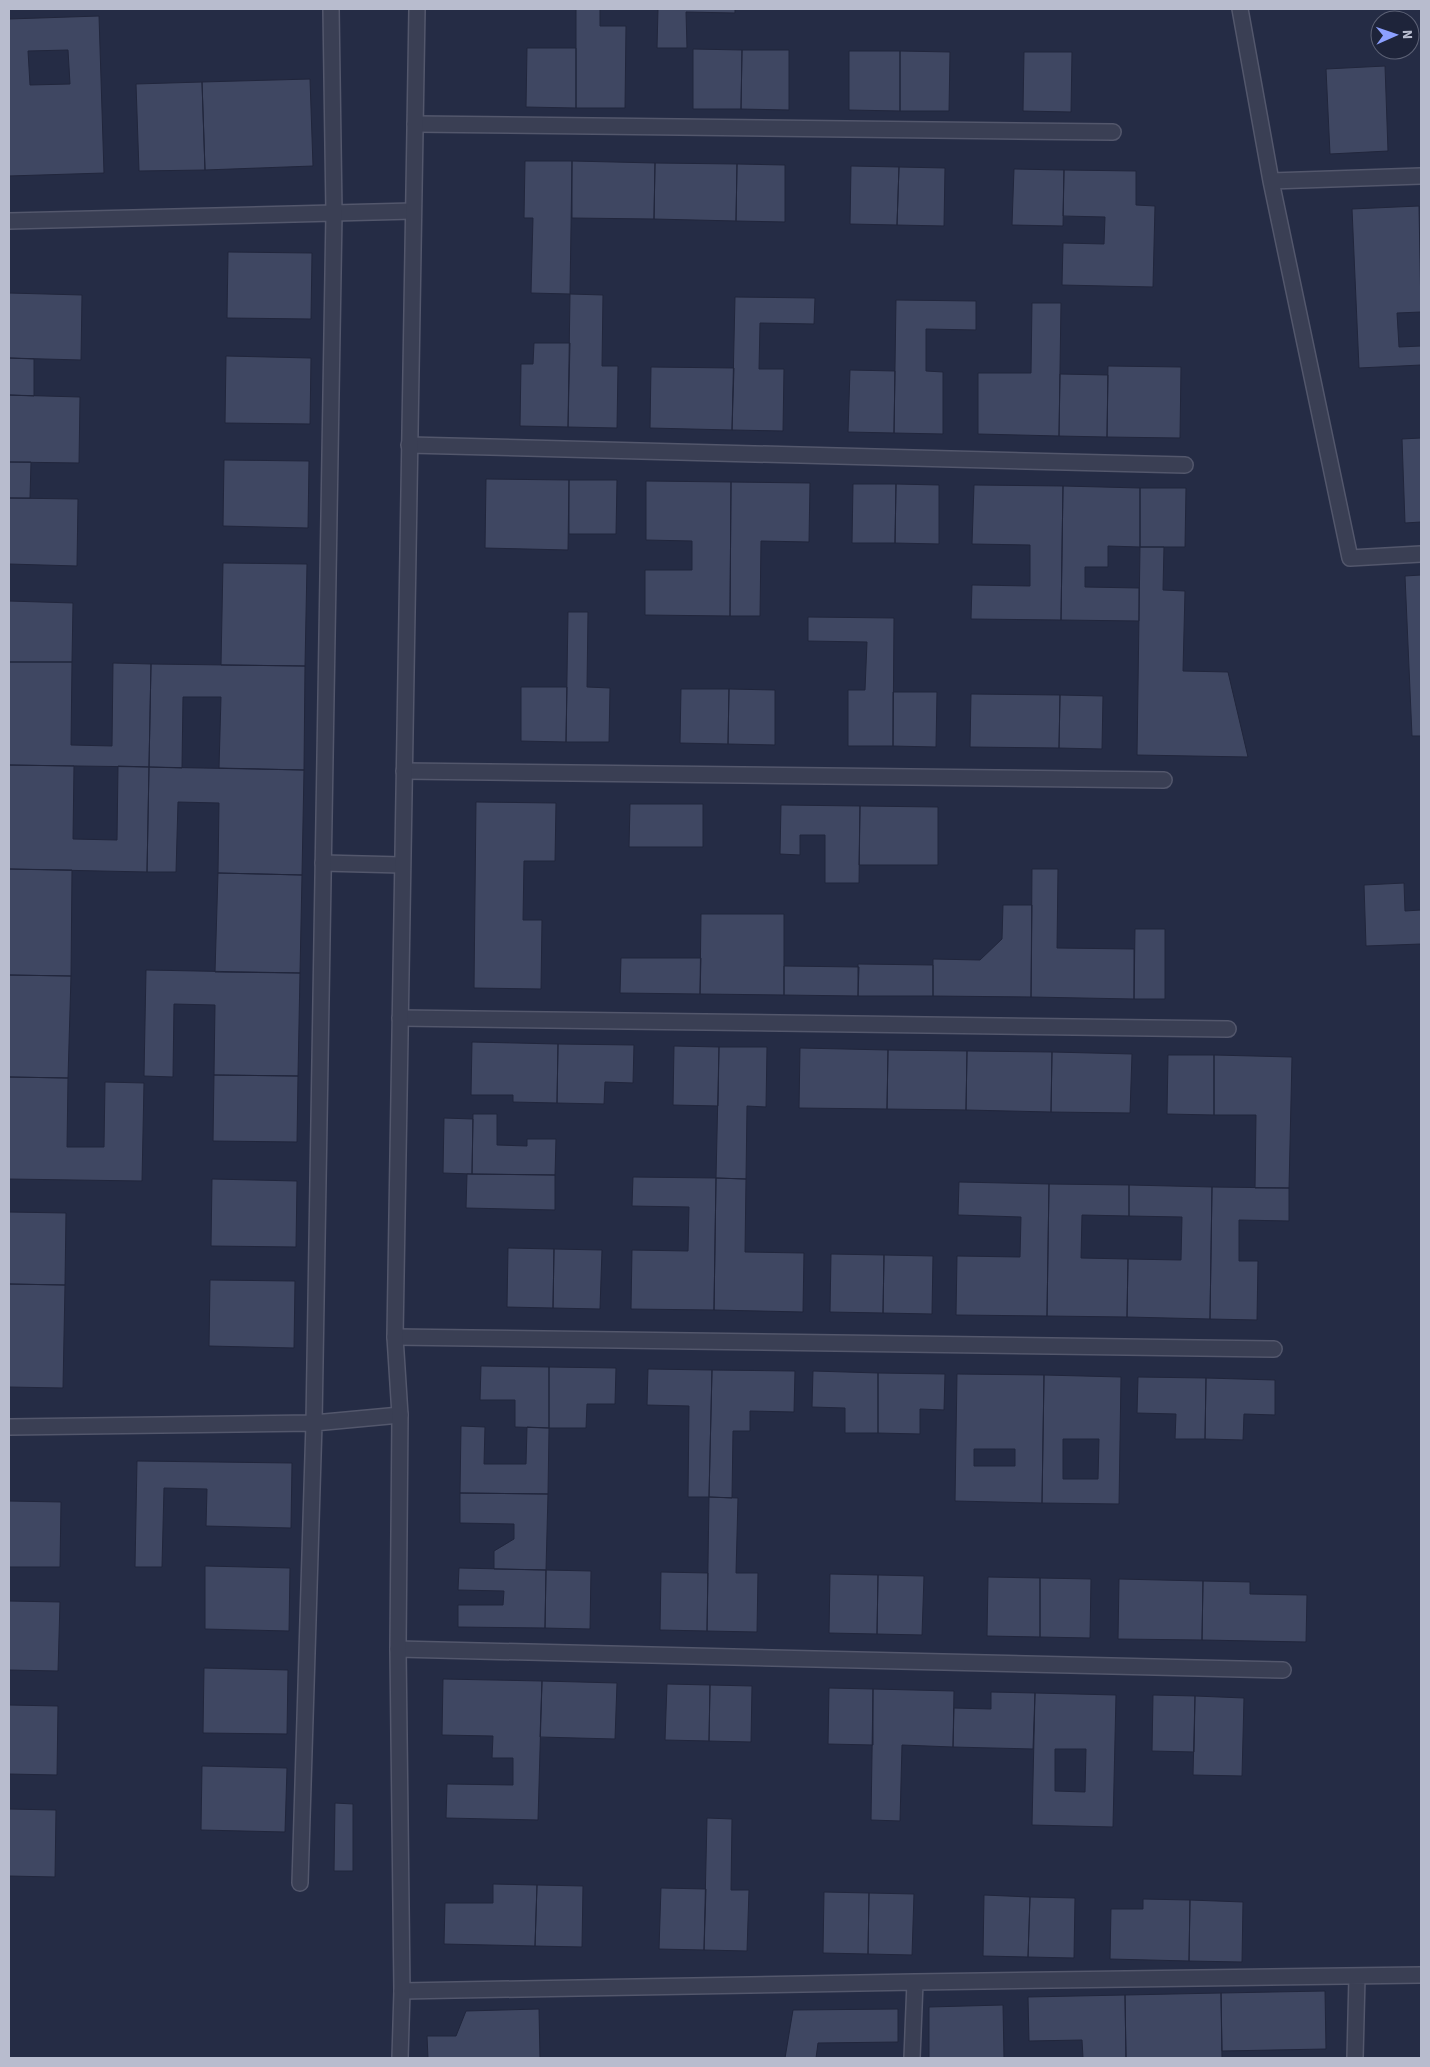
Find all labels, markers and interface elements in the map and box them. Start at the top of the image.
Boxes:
north arrow [1370,10,1420,60]
text: N [1397,30,1417,40]

